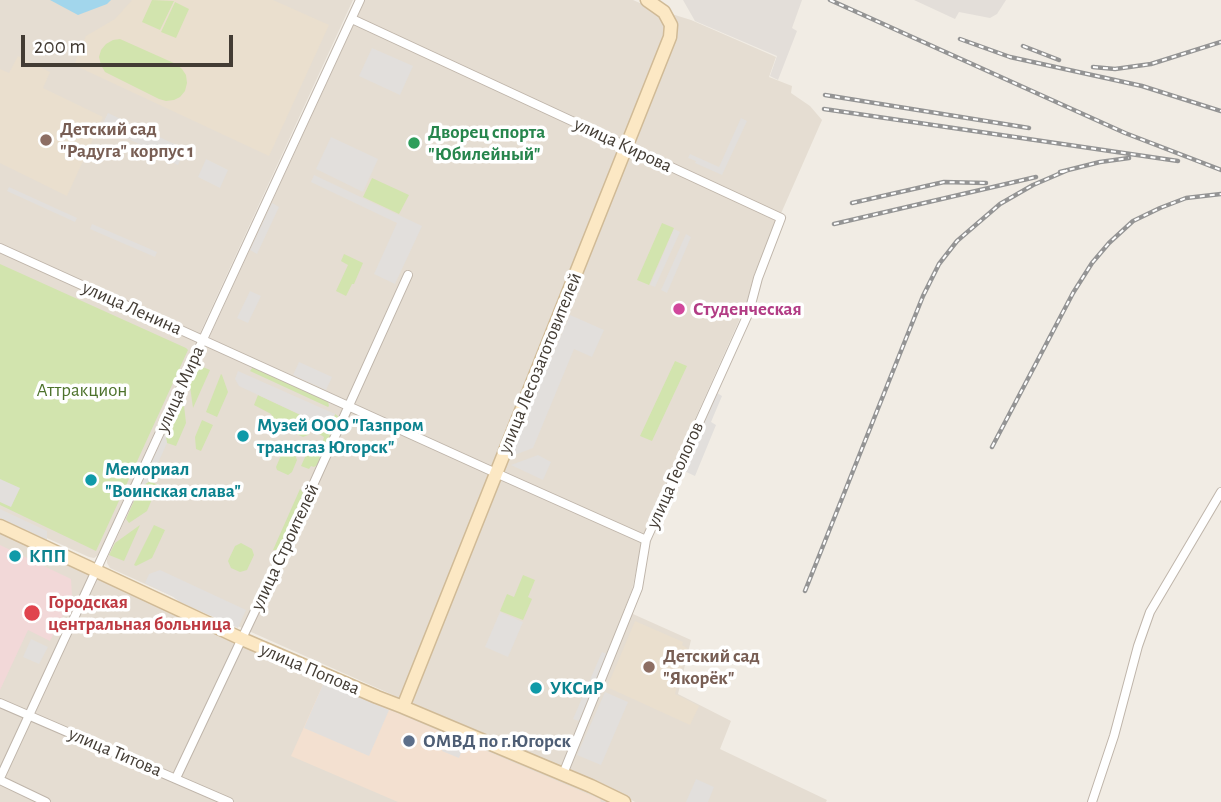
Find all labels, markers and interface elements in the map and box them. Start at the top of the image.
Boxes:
scale bar [24,21,236,65]
text: 200 m [34,36,86,57]
street label: улица Кирова [570,112,676,178]
place label: Детский сад "Радуга" корпус 1 [60,118,194,162]
place label: Дворец спорта "Юбилейный" [428,121,545,165]
marker: Детский сад "Радуга" корпус 1 [38,132,54,148]
marker: Дворец спорта "Юбилейный" [406,135,422,151]
street label: улица Лесозаготовителей [493,269,587,457]
street label: улица Ленина [79,276,185,340]
place label: Студенческая [693,298,802,320]
marker: Студенческая [671,301,687,317]
street label: улица Мира [151,342,209,436]
park label: Аттракцион [37,379,127,401]
place label: Музей ООО "Газпром трансгаз Югорск" [257,414,424,458]
street label: улица Геологов [641,418,709,532]
marker: Музей ООО "Газпром трансгаз Югорск" [235,428,251,444]
place label: Мемориал "Воинская слава" [105,458,241,502]
marker: Мемориал "Воинская слава" [83,472,99,488]
street label: улица Строителей [246,480,324,614]
place label: КПП [29,545,66,567]
marker: КПП [7,548,23,564]
place label: Городская центральная больница [48,591,231,635]
marker: Городская центральная больница [22,603,42,623]
street label: улица Попова [257,638,363,700]
place label: Детский сад "Якорёк" [663,645,760,689]
marker: Детский сад "Якорёк" [641,659,657,675]
place label: УКСиР [550,677,604,699]
marker: УКСиР [528,680,544,696]
street label: улица Титова [65,722,165,782]
place label: ОМВД по г.Югорск [423,730,571,752]
marker: ОМВД по г.Югорск [401,733,417,749]

